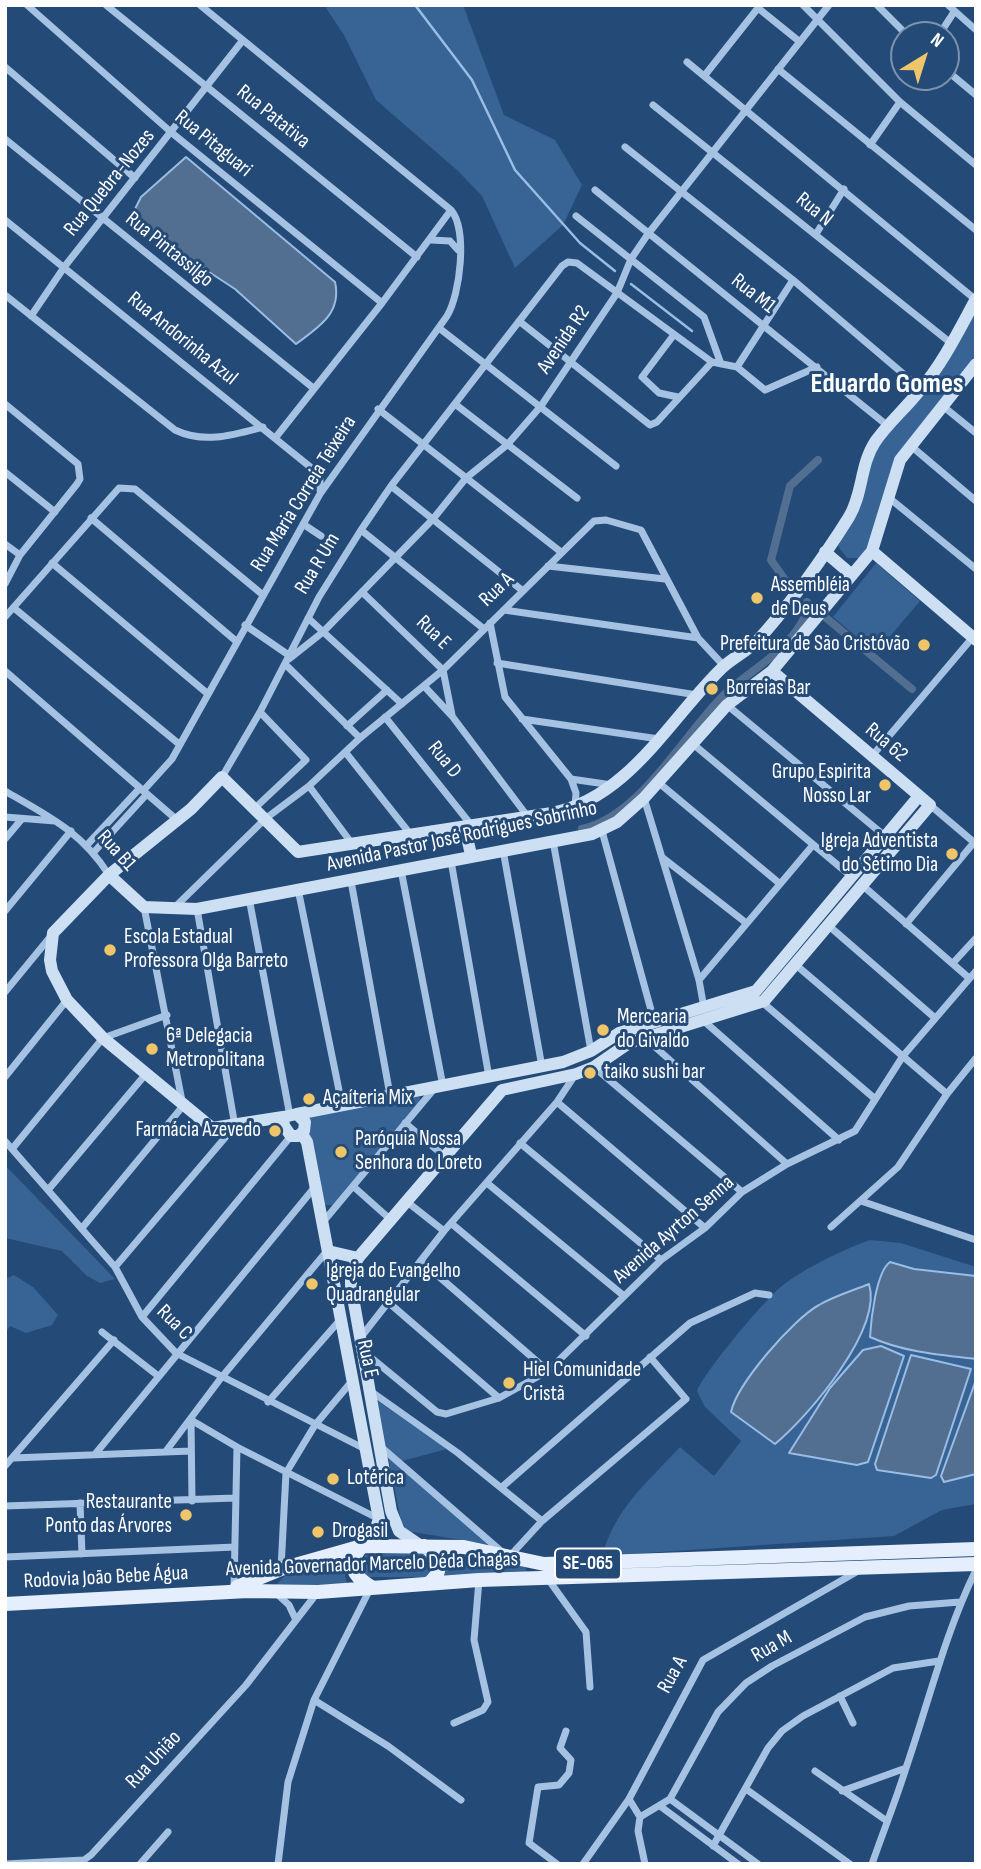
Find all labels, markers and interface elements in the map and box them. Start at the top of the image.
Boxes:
north arrow [890,21,960,91]
text: N [926,28,948,53]
street label: Rua Patativa [231,80,315,154]
street label: Rua Pitaguari [169,105,257,183]
street label: Rua Quebra-Nozes [59,124,161,242]
street label: Rua N [790,187,838,233]
street label: Rua Pintassilgo [120,207,218,293]
street label: Rua M1 [726,269,780,319]
street label: Rua Andorinha Azul [122,287,242,391]
street label: Avenida R2 [532,301,596,379]
district label: Eduardo Gomes [810,368,964,402]
street label: Rua Maria Correia Teixeira [246,411,362,577]
street label: Rua R Um [290,529,346,599]
street label: Rua A [474,567,520,613]
place label: Assembléia de Deus [771,573,850,623]
marker: Assembléia de Deus [749,590,765,606]
street label: Rua E [410,611,456,655]
place label: Prefeitura de São Cristóvão [720,632,910,658]
marker: Prefeitura de São Cristóvão [916,637,932,653]
place label: Borreias Bar [726,676,811,702]
marker: Borreias Bar [704,681,720,697]
street label: Rua 62 [860,718,912,768]
street label: Rua D [422,736,466,784]
place label: Grupo Espirita Nosso Lar [772,760,871,810]
marker: Grupo Espirita Nosso Lar [877,777,893,793]
street label: Avenida Pastor José Rodrigues Sobrinho [325,796,599,878]
street label: Rua B1 [91,825,141,877]
place label: Igreja Adventista do Sétimo Dia [821,829,938,879]
marker: Igreja Adventista do Sétimo Dia [944,846,960,862]
place label: Escola Estadual Professora Olga Barreto [124,925,288,975]
marker: Escola Estadual Professora Olga Barreto [102,942,118,958]
place label: Mercearia do Givaldo [617,1005,690,1055]
marker: Mercearia do Givaldo [595,1022,611,1038]
place label: 6ª Delegacia Metropolitana [166,1024,265,1074]
marker: 6ª Delegacia Metropolitana [144,1041,160,1057]
place label: taiko sushi bar [604,1060,705,1086]
marker: taiko sushi bar [582,1065,598,1081]
place label: Açaíteria Mix [323,1086,413,1112]
marker: Açaíteria Mix [301,1091,317,1107]
place label: Farmácia Azevedo [135,1118,261,1144]
marker: Farmácia Azevedo [267,1123,283,1139]
place label: Paróquia Nossa Senhora do Loreto [355,1127,482,1177]
marker: Paróquia Nossa Senhora do Loreto [333,1144,349,1160]
street label: Avenida Ayrton Senna [608,1171,740,1289]
place label: Igreja do Evangelho Quadrangular [326,1259,461,1309]
marker: Igreja do Evangelho Quadrangular [304,1276,320,1292]
street label: Rua C [151,1300,197,1346]
street label: Rua E [351,1338,383,1380]
place label: Hiel Comunidade Cristã [523,1358,641,1408]
marker: Hiel Comunidade Cristã [501,1375,517,1391]
place label: Lotérica [347,1466,404,1492]
marker: Lotérica [325,1471,341,1487]
place label: Restaurante Ponto das Árvores [45,1490,172,1540]
marker: Restaurante Ponto das Árvores [178,1507,194,1523]
place label: Drogasil [332,1519,388,1545]
marker: Drogasil [310,1524,326,1540]
street label: Avenida Governador Marcelo Déda Chagas [225,1547,519,1583]
road number: SE-065 [555,1548,621,1580]
street label: Rodovia João Bebe Água [23,1561,189,1595]
street label: Rua M [747,1625,797,1669]
street label: Rua A [653,1652,693,1698]
street label: Rua União [121,1726,187,1794]

